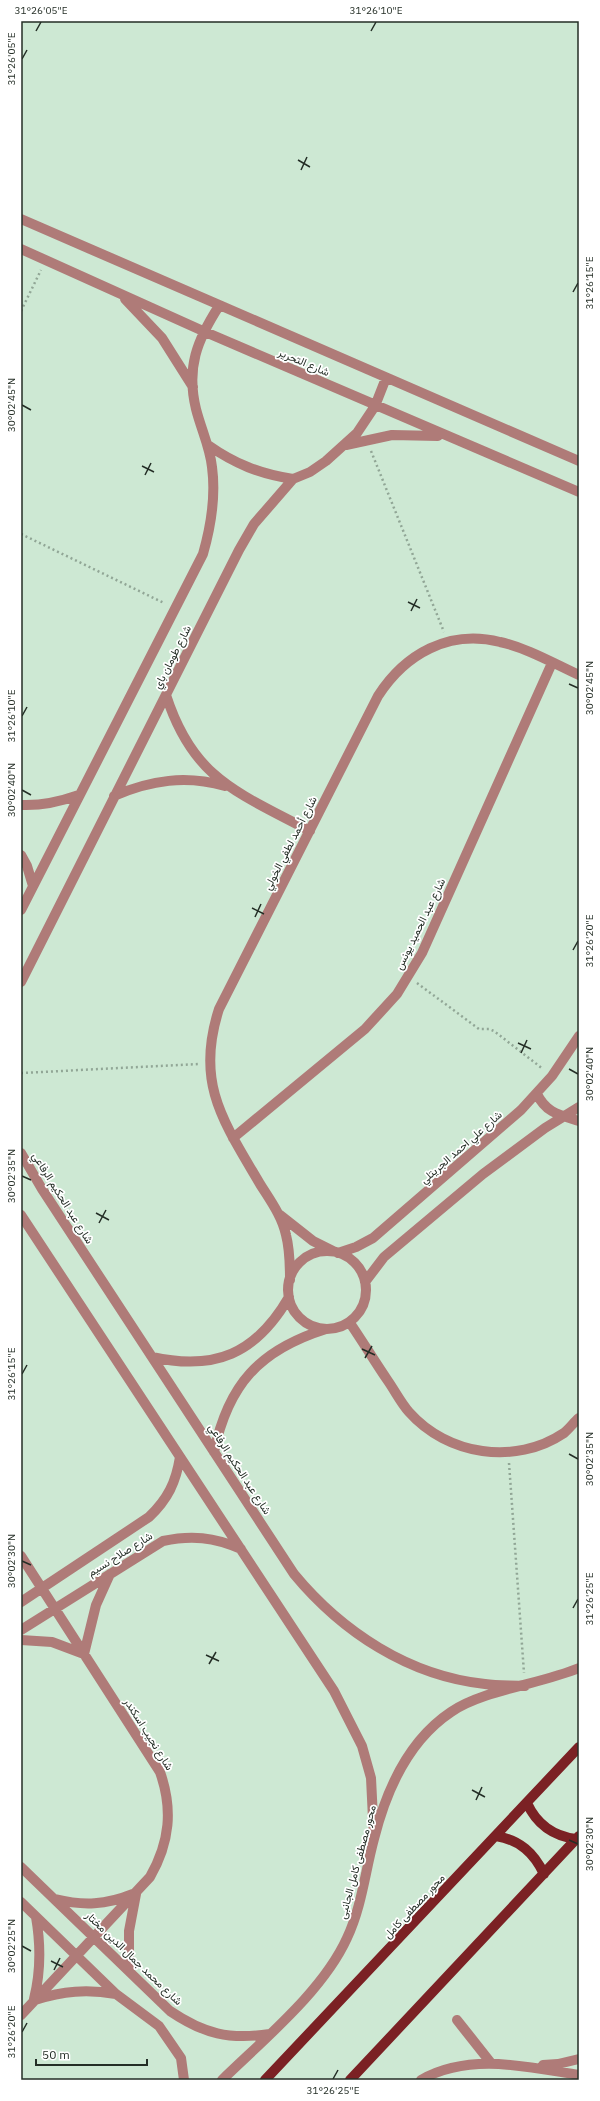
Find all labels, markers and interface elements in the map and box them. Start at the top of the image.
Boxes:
text: 31°26'05"E [14,4,68,17]
text: 31°26'10"E [349,4,403,17]
text: 31°26'05"E [5,32,18,86]
text: 31°26'15"E [583,256,596,310]
street label: شارع التحرير [275,345,332,380]
text: 30°02'45"N [5,378,18,432]
street label: شارع طومان باي [150,623,197,692]
text: 30°02'45"N [583,661,596,715]
text: 31°26'10"E [5,689,18,743]
text: 30°02'40"N [5,763,18,817]
street label: شارع أحمد لطفي الخولي [260,793,323,894]
street label: شارع عبد الحميد يونس [392,876,449,973]
text: 31°26'20"E [583,914,596,968]
text: 30°02'40"N [583,1047,596,1101]
street label: شارع علي احمد الجريتلي [417,1107,507,1189]
text: 30°02'35"N [5,1149,18,1203]
street label: شارع عبد الحكيم الرفاعي [27,1150,97,1248]
text: 31°26'15"E [5,1347,18,1401]
street label: شارع عبد الحكيم الرفاعي [203,1421,275,1519]
text: 30°02'35"N [583,1432,596,1486]
street label: شارع صلاح نسيم [85,1528,156,1580]
text: 30°02'30"N [5,1534,18,1588]
text: 31°26'25"E [583,1572,596,1626]
street label: شارع نجيب اسكندر [120,1695,177,1773]
street label: محور مصطفى كامل الجانبى [335,1803,379,1920]
text: 30°02'30"N [583,1817,596,1871]
street label: محور مصطفى كامل [380,1871,448,1941]
street label: شارع محمد جمال الدين مختار [81,1907,186,2009]
text: 30°02'25"N [5,1919,18,1973]
text: 31°26'20"E [5,2005,18,2059]
scale bar [36,2041,147,2067]
text: 50 m [42,2047,70,2062]
text: 31°26'25"E [306,2084,360,2097]

